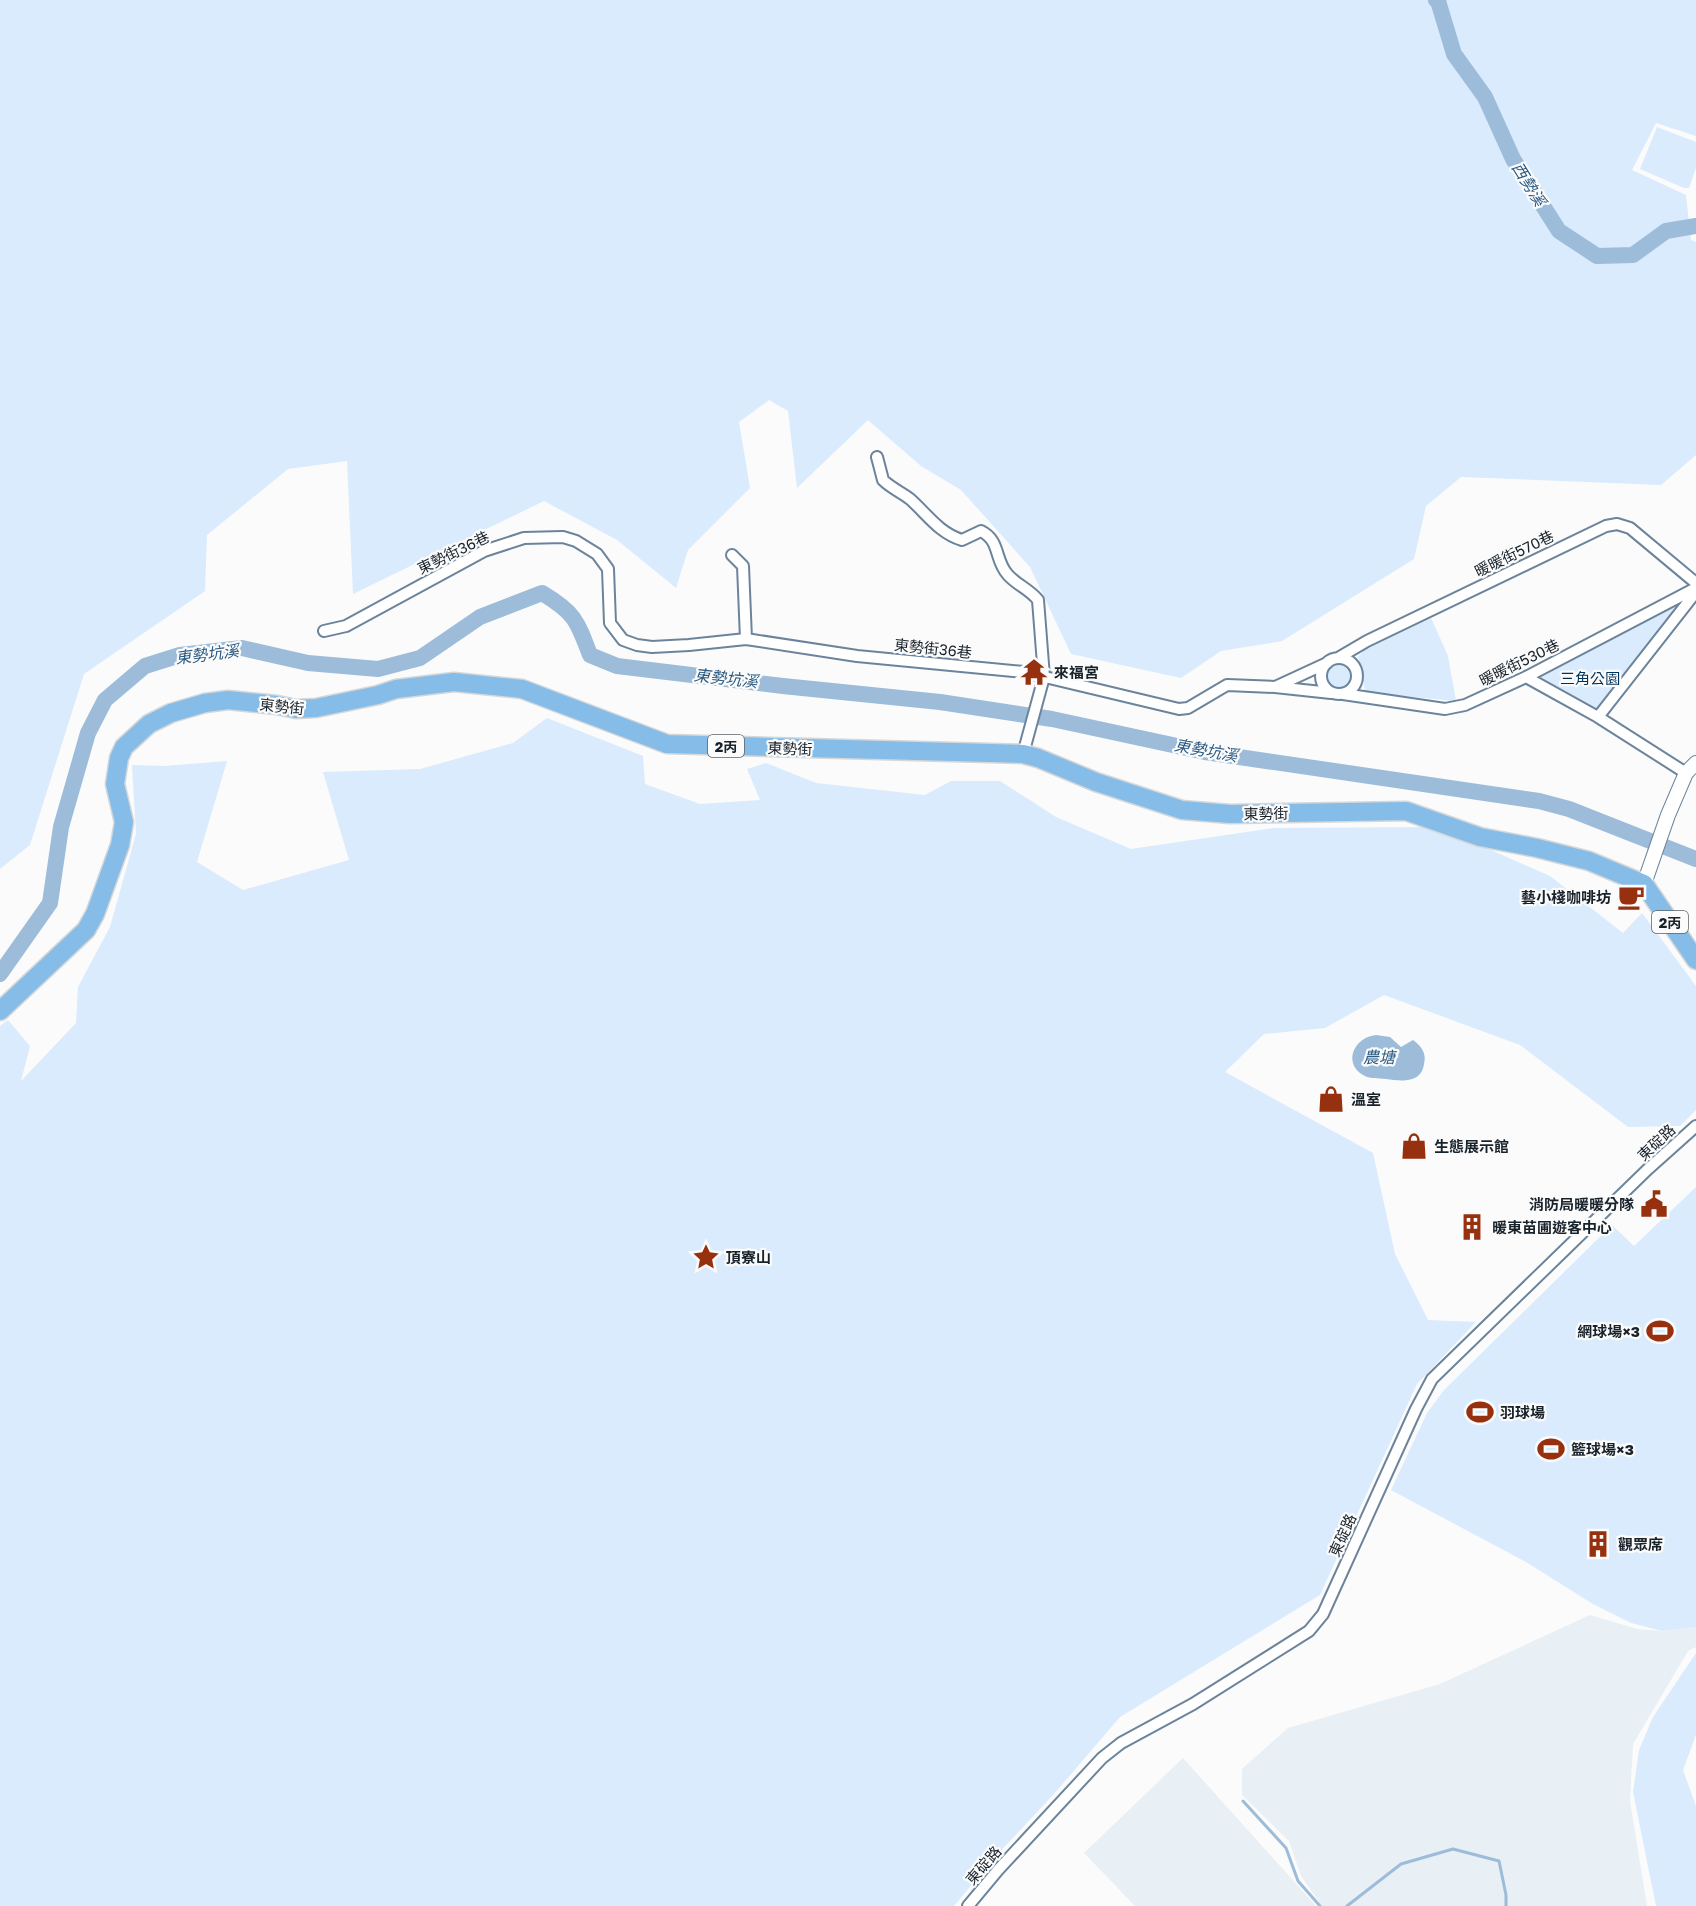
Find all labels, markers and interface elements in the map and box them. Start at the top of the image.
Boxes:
water label: 西勢溪 [1508,158,1551,211]
street label: 暖暖街570巷 [1471,526,1557,580]
street label: 東勢街36巷 [414,527,492,577]
street label: 東勢街36巷 [893,635,973,661]
street label: 暖暖街530巷 [1476,635,1562,689]
water label: 東勢坑溪 [174,640,242,668]
temple icon: 來福宮 [1019,657,1049,687]
place label: 來福宮 [1054,663,1099,681]
water label: 東勢坑溪 [693,665,761,691]
park label: 三角公園 [1560,669,1620,687]
street label: 東勢街 [259,695,305,717]
road number: 2丙 [708,735,744,757]
water label: 東勢坑溪 [1173,735,1241,766]
street label: 東勢街 [767,738,813,758]
street label: 東勢街 [1243,804,1289,822]
cafe icon: 藝小棧咖啡坊 [1616,882,1646,912]
place label: 藝小棧咖啡坊 [1521,888,1611,906]
road number: 2丙 [1652,911,1688,933]
water label: 農塘 [1363,1047,1398,1067]
shop icon: 溫室 [1316,1084,1346,1114]
place label: 溫室 [1351,1090,1381,1108]
street label: 東碇路 [1633,1120,1679,1164]
shop icon: 生態展示館 [1399,1131,1429,1161]
place label: 生態展示館 [1434,1137,1509,1155]
public building icon: 消防局暖暖分隊 [1639,1189,1669,1219]
place label: 消防局暖暖分隊 [1529,1195,1634,1213]
building icon: 暖東苗圃遊客中心 [1457,1212,1487,1242]
place label: 暖東苗圃遊客中心 [1492,1218,1612,1236]
place icon: 頂寮山 [691,1242,721,1272]
place label: 頂寮山 [726,1248,771,1266]
sports icon: 網球場×3 [1645,1316,1675,1346]
place label: 網球場×3 [1577,1322,1640,1340]
sports icon: 羽球場 [1465,1397,1495,1427]
place label: 羽球場 [1500,1403,1545,1421]
sports icon: 籃球場×3 [1536,1434,1566,1464]
place label: 籃球場×3 [1571,1440,1634,1458]
street label: 東碇路 [1325,1511,1359,1559]
building icon: 觀眾席 [1583,1529,1613,1559]
place label: 觀眾席 [1618,1535,1663,1553]
street label: 東碇路 [961,1842,1005,1888]

